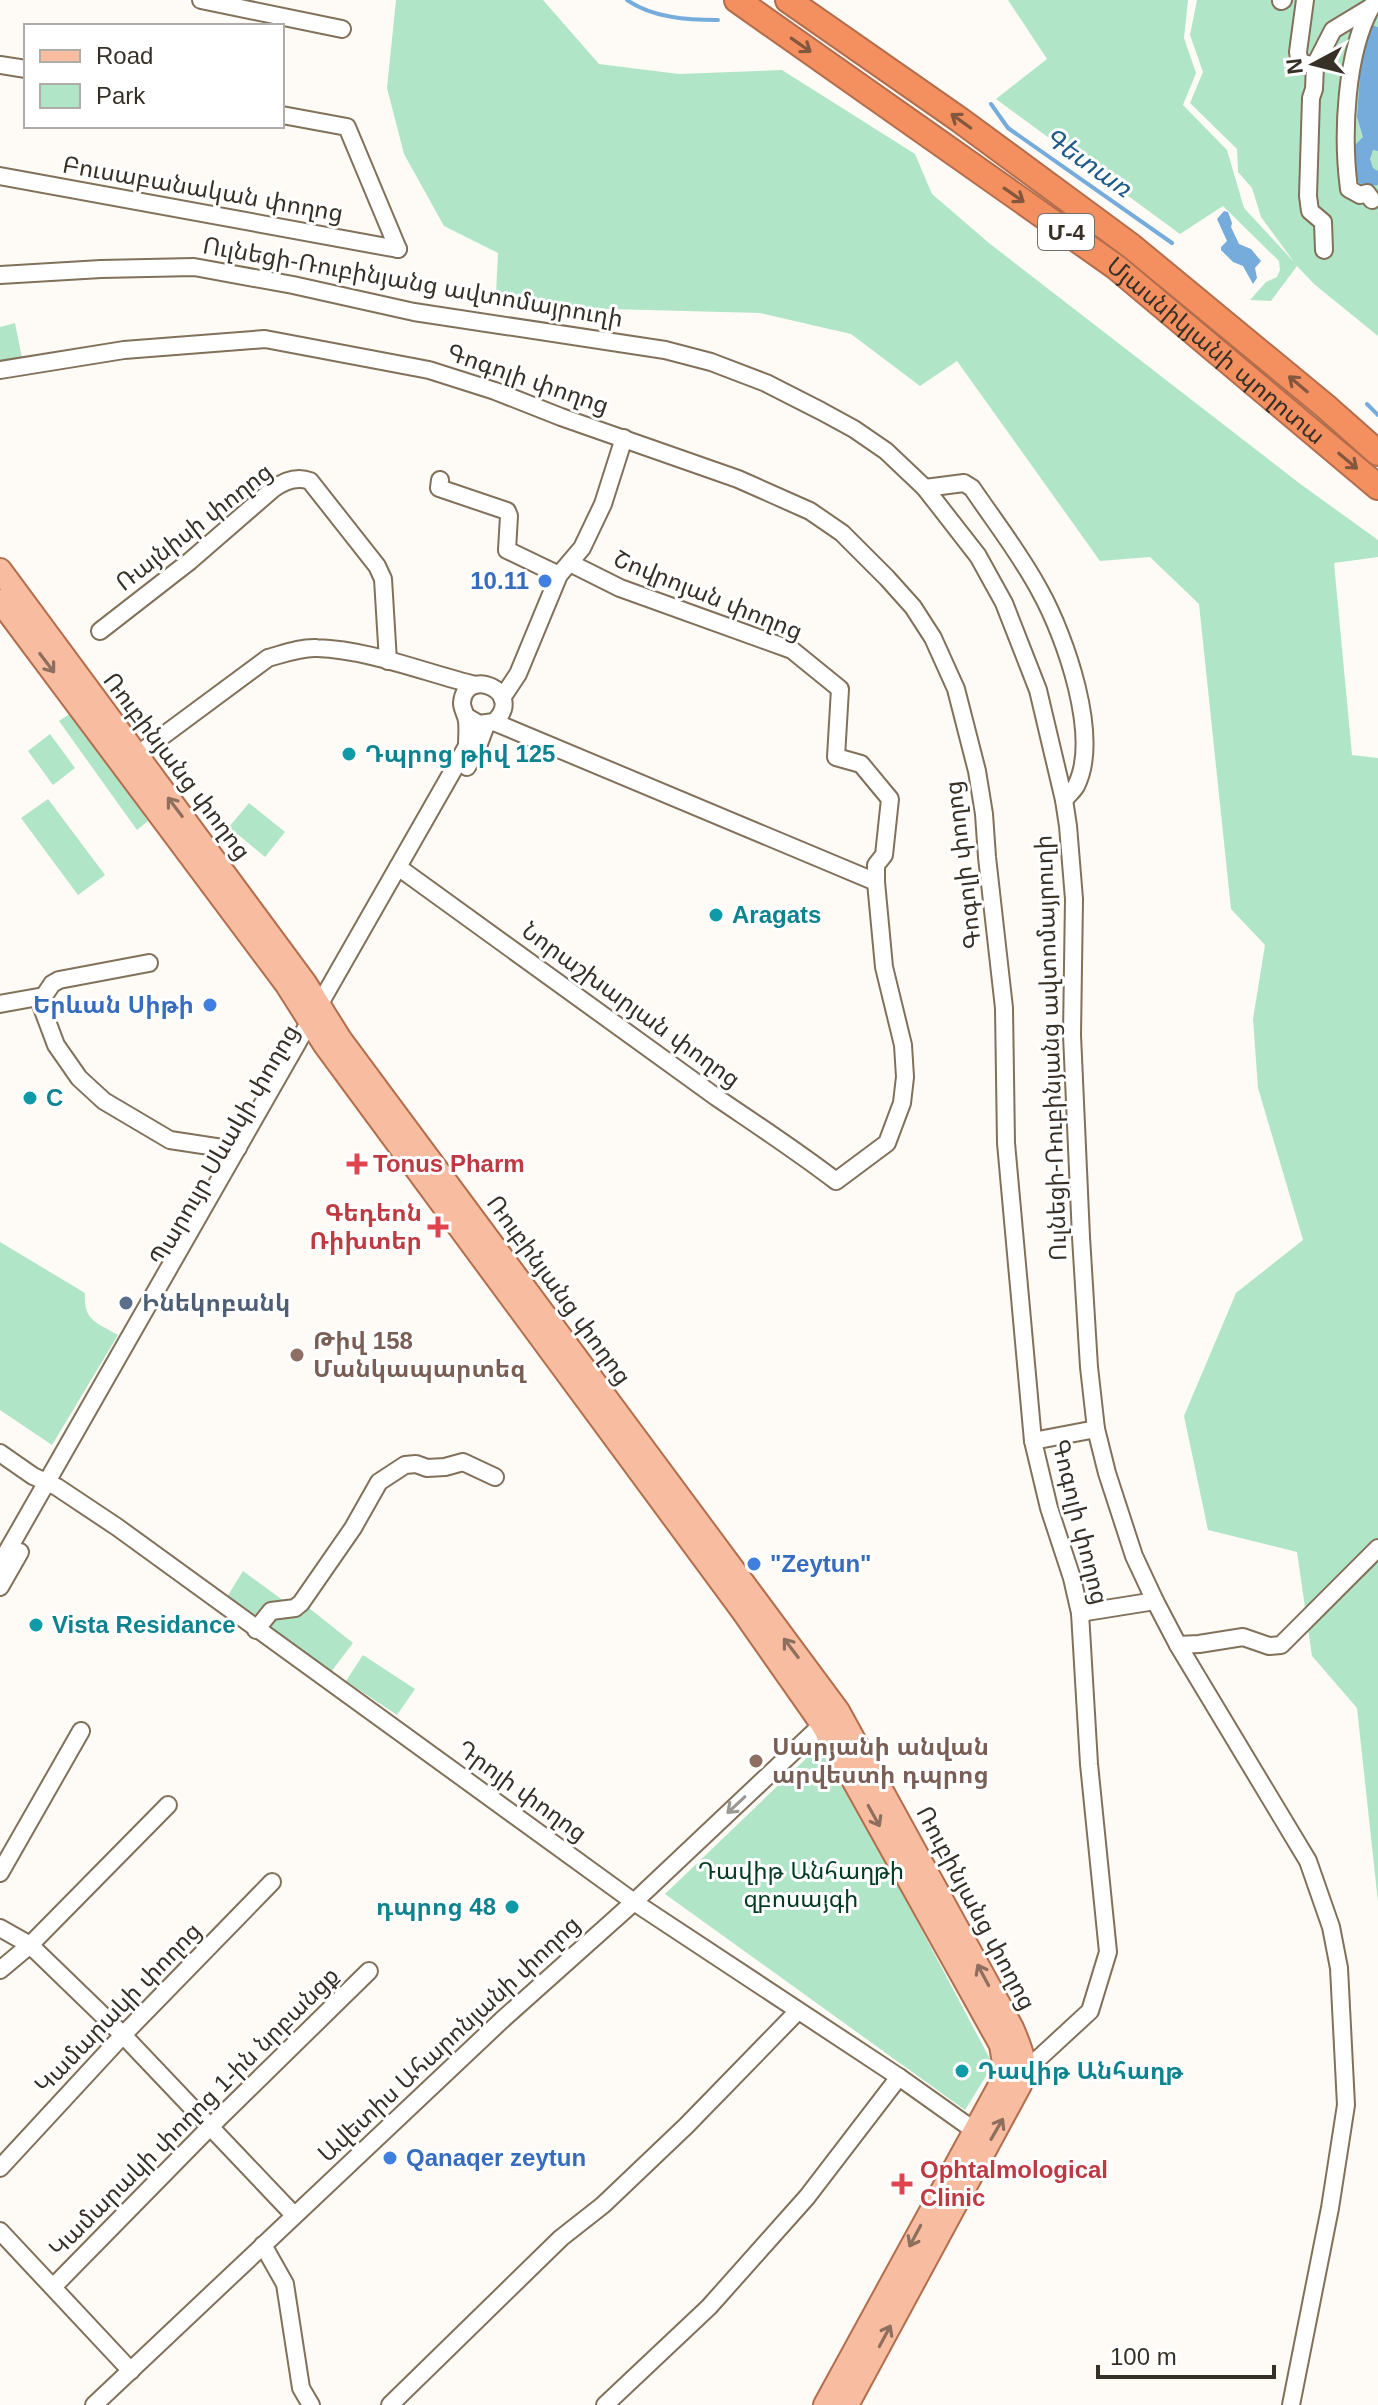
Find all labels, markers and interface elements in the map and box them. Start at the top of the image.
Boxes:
legend [24,24,284,128]
north arrow [1274,24,1354,104]
one-way arrow [789,37,811,53]
text: Road [96,42,153,69]
text: N [1281,57,1308,76]
text: Park [96,82,146,109]
one-way arrow [950,112,972,129]
water label: Գետառ [1039,121,1138,203]
street label: Բուսաբանական փողոց [61,151,345,227]
one-way arrow [1002,187,1024,203]
road number: Մ-4 [1038,214,1094,250]
street label: Ուլնեցի-Ռուբինյանց ավտոմայրուղի [201,231,625,333]
street label: Մյասնիկյանի պողոտա [1102,251,1331,450]
street label: Գոգոլի փողոց [443,338,613,420]
one-way arrow [1288,375,1309,392]
one-way arrow [1337,452,1358,470]
street label: Ռայնիսի փողոց [110,457,278,597]
street label: Շովրոյան փողոց [610,544,806,646]
place label: 10.11 [470,567,529,594]
marker: 10.11 [536,572,554,590]
one-way arrow [38,652,55,674]
street label: Ռուբինյանց փողոց [97,667,257,865]
place label: Դպրոց թիվ 125 [365,740,555,768]
marker: Դպրոց թիվ 125 [340,745,358,763]
street label: Գոգոլի փողոց [939,779,987,951]
one-way arrow [167,797,184,818]
street label: Ուլնեցի-Ռուբինյանց ավտոմայրուղի [1030,835,1072,1261]
place label: Aragats [732,901,821,928]
marker: Aragats [707,906,725,924]
street label: Նորաշխարյան փողոց [516,916,746,1094]
place label: Երևան Սիթի [33,991,194,1019]
marker: Երևան Սիթի [201,996,219,1014]
street label: Պարույր Սևակի փողոց [143,1020,305,1270]
place label: C [46,1084,63,1111]
marker: C [21,1089,39,1107]
place label: Tonus Pharm [373,1150,525,1177]
marker: Tonus Pharm [348,1155,366,1173]
street label: Ռուբինյանց փողոց [481,1190,637,1390]
place label: Գեդեոն Ռիխտեր [309,1199,422,1255]
marker: Գեդեոն Ռիխտեր [429,1218,447,1236]
place label: Ինեկոբանկ [142,1289,290,1317]
marker: Ինեկոբանկ [117,1294,135,1312]
place label: Թիվ 158 Մանկապարտեզ [313,1327,527,1383]
marker: Թիվ 158 Մանկապարտեզ [288,1346,306,1364]
street label: Գոգոլի փողոց [1046,1436,1114,1608]
place label: "Zeytun" [770,1550,871,1577]
marker: "Zeytun" [745,1555,763,1573]
place label: Vista Residance [52,1611,236,1638]
marker: Vista Residance [27,1616,45,1634]
one-way arrow [783,1638,800,1659]
place label: Սարյանի անվան արվեստի դպրոց [772,1733,989,1789]
street label: Դրոյի փողոց [452,1735,592,1847]
marker: Սարյանի անվան արվեստի դպրոց [747,1752,765,1770]
one-way arrow [727,1795,747,1814]
street label: Ռուբինյանց փողոց [910,1801,1042,2015]
one-way arrow [866,1804,882,1828]
park label: Դավիթ Անհաղթի զբոսայգի [698,1857,904,1913]
place label: դպրոց 48 [376,1893,496,1921]
marker: դպրոց 48 [503,1898,521,1916]
street label: Ավետիս Ահարոնյանի փողոց [312,1910,586,2168]
street label: Կամարակի փողոց [29,1917,207,2099]
street label: Կամարակի փողոց 1-ին նրբանցք [43,1961,345,2263]
one-way arrow [974,1963,990,1987]
place label: Դավիթ Անհաղթ [978,2057,1184,2085]
marker: Դավիթ Անհաղթ [953,2062,971,2080]
one-way arrow [990,2117,1005,2141]
place label: Qanaqer zeytun [406,2144,586,2171]
marker: Qanaqer zeytun [381,2149,399,2167]
place label: Ophtalmological Clinic [920,2156,1108,2211]
marker: Ophtalmological Clinic [891,2173,913,2195]
one-way arrow [907,2224,923,2247]
one-way arrow [877,2325,893,2349]
scale bar [1098,2329,1274,2379]
text: 100 m [1110,2343,1177,2370]

